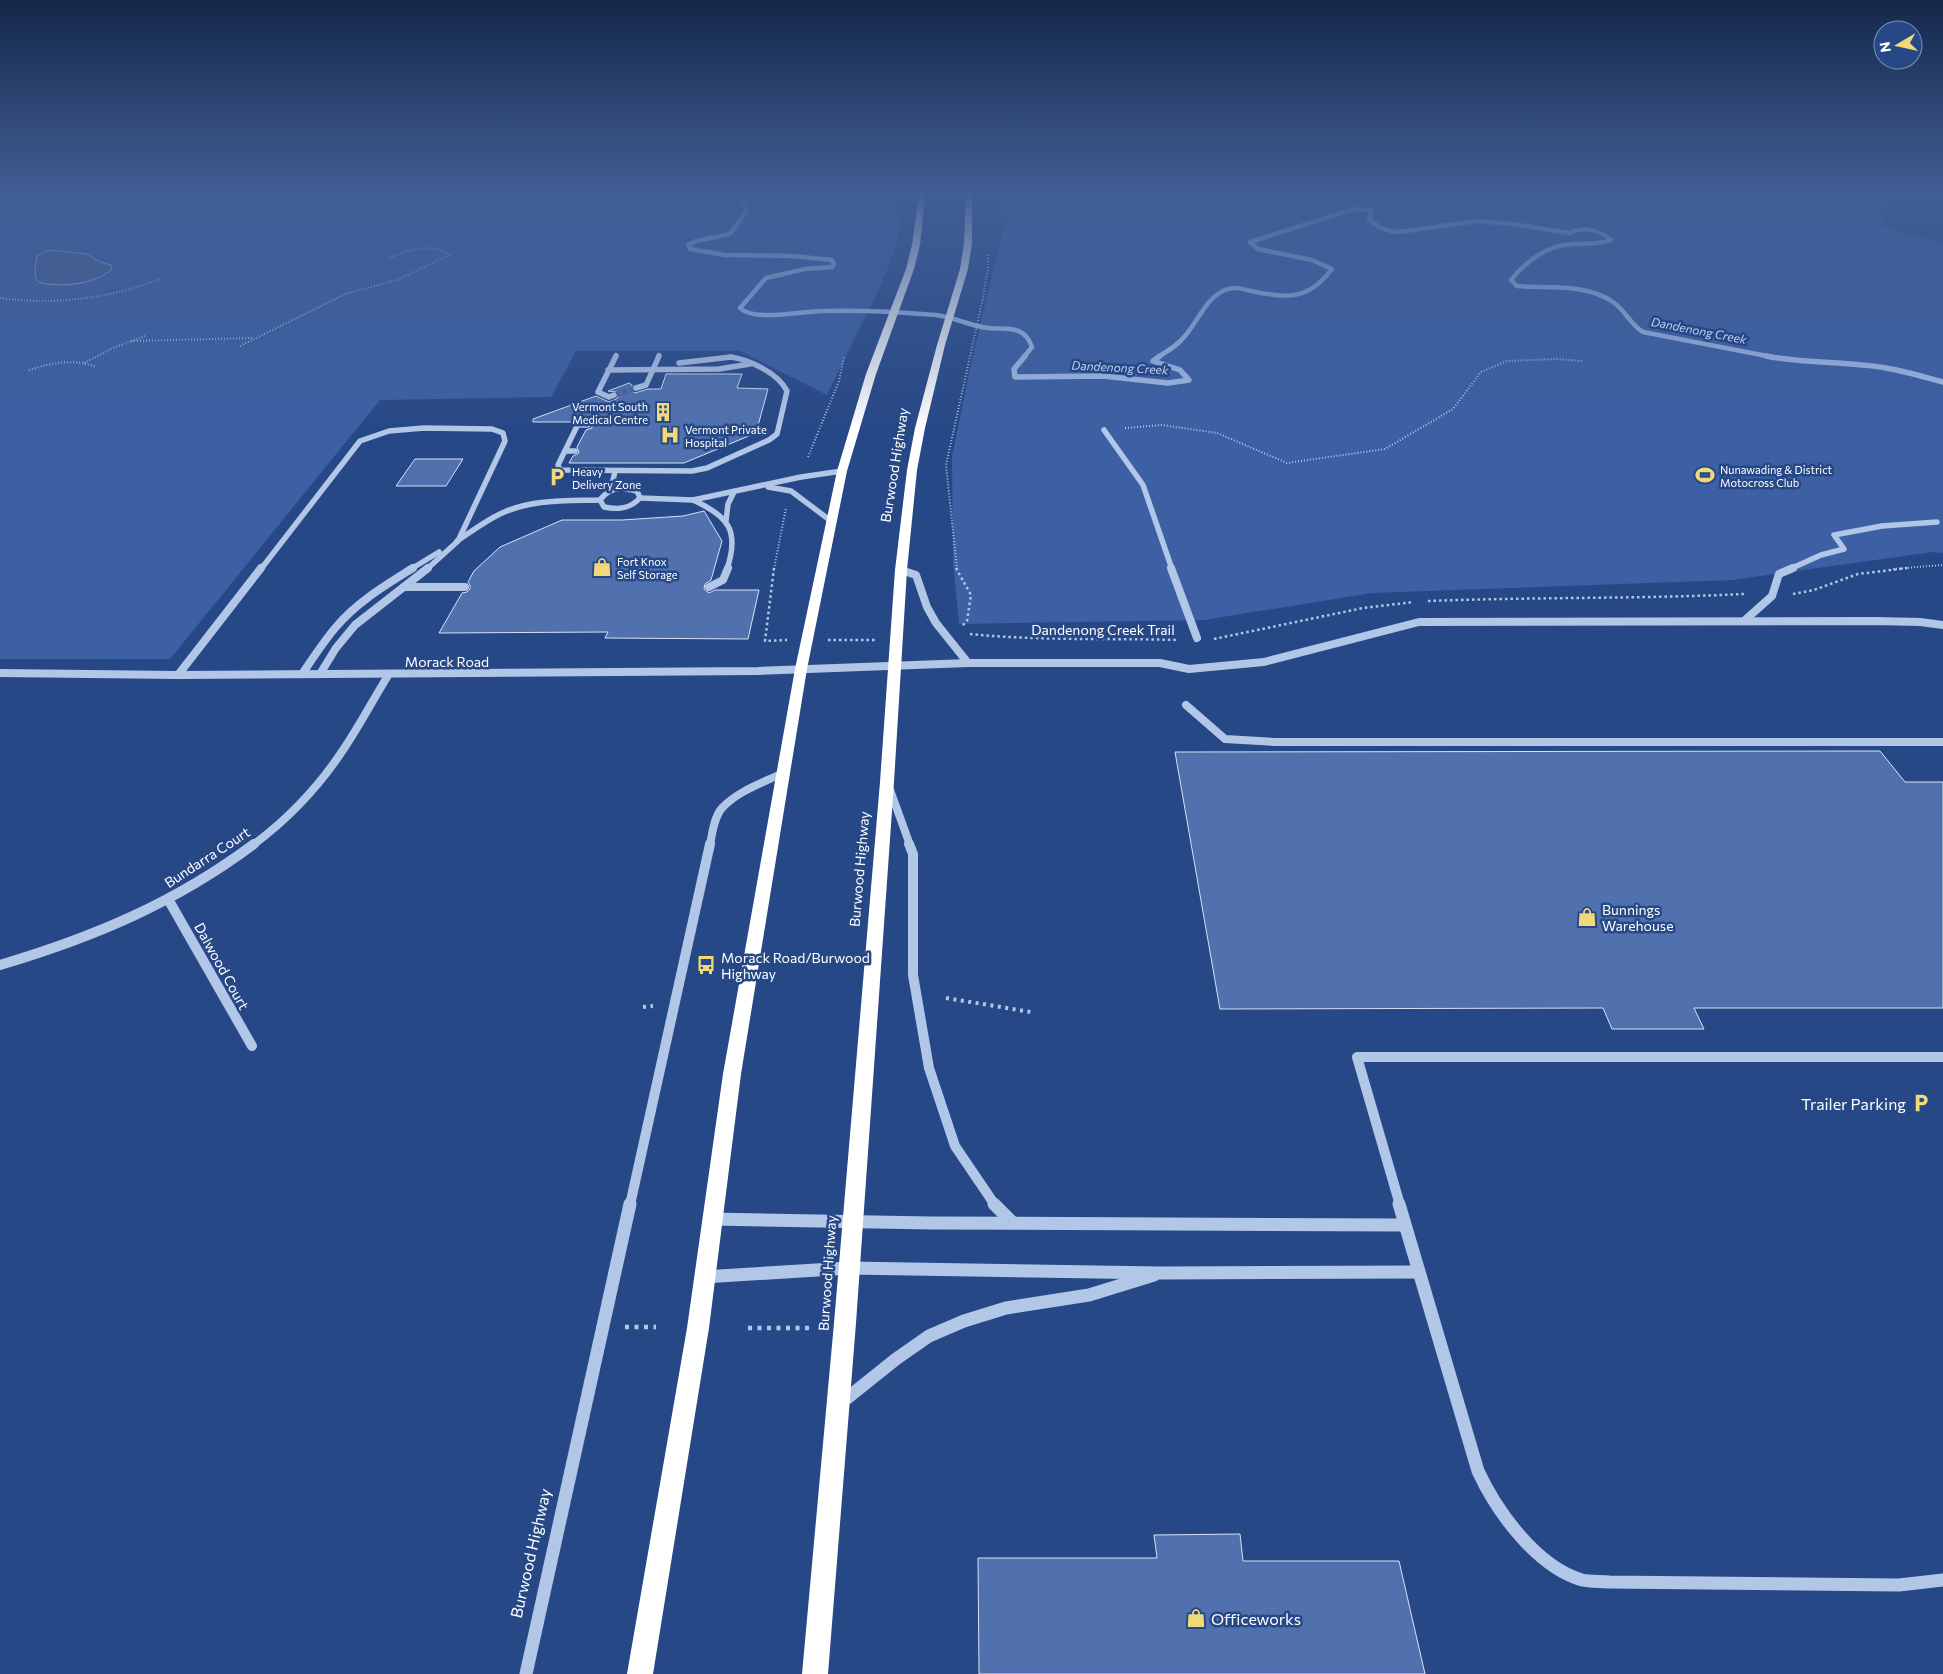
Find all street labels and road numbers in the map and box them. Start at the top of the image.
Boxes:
street label: Burwood Highway [877,406,911,524]
street label: Dandenong Creek Trail [1031,621,1175,638]
street label: Morack Road [405,653,489,670]
street label: Burwood Highway [845,811,873,927]
street label: Bundarra Court [161,823,253,891]
street label: Dalwood Court [191,920,253,1013]
street label: Burwood Highway [814,1215,840,1331]
street label: Burwood Highway [506,1486,554,1620]

